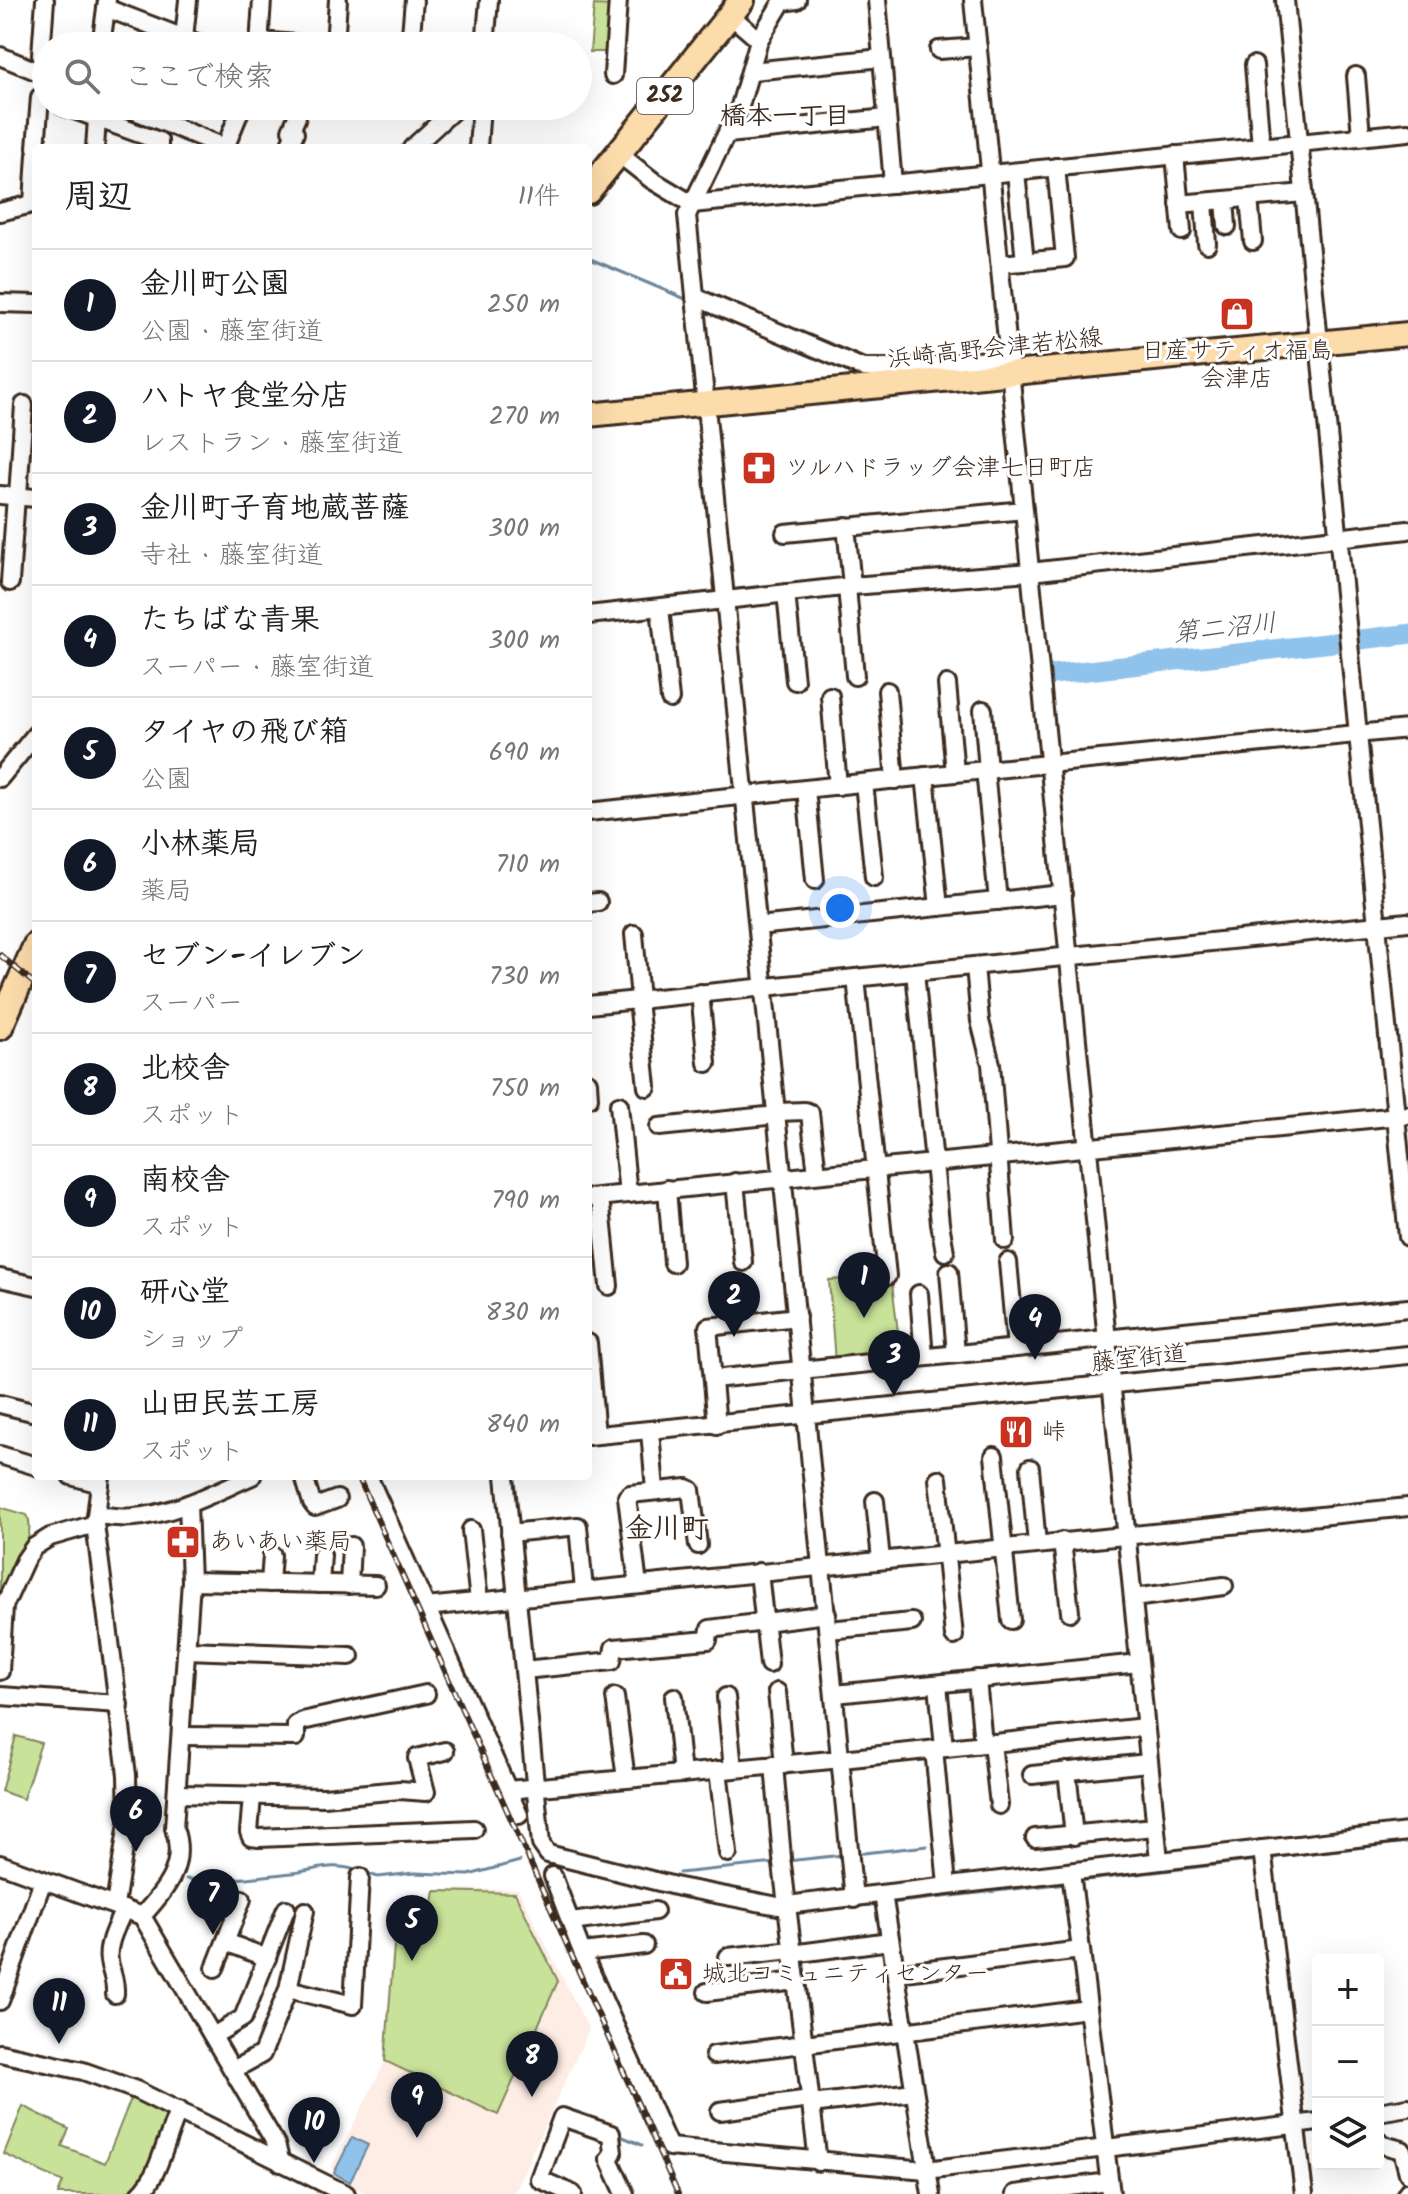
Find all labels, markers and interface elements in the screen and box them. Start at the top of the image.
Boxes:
search box [32,32,592,120]
icon: search [60,54,104,98]
text: ここで検索 [124,54,274,102]
road number: 252 [637,78,693,114]
district label: 橋本一丁目 [720,96,850,138]
text: 周辺 [64,171,132,225]
text: 11件 [518,176,560,218]
text: 金川町公園 [140,261,290,309]
text: 1 [86,284,94,326]
text: 250 m [487,284,560,326]
shop icon: 日産サティオ福島 会津店 [1218,295,1256,333]
text: 公園 · 藤室街道 [140,311,323,353]
street label: 浜崎高野会津若松線 [886,318,1104,380]
place label: 日産サティオ福島 会津店 [1141,332,1333,399]
text: ハトヤ食堂分店 [140,373,350,421]
text: 2 [82,396,98,438]
text: 270 m [489,396,560,438]
text: レストラン · 藤室街道 [140,423,403,465]
pharmacy icon: ツルハドラッグ会津七日町店 [740,449,778,487]
place label: ツルハドラッグ会津七日町店 [785,449,1096,488]
text: 金川町子育地蔵菩薩 [140,485,410,533]
text: 3 [83,508,97,550]
text: 300 m [488,508,560,550]
text: 寺社 · 藤室街道 [140,535,323,577]
text: たちばな青果 [140,597,320,645]
water label: 第二沼川 [1171,603,1279,655]
text: 4 [83,620,97,662]
text: 300 m [488,620,560,662]
text: スーパー · 藤室街道 [140,647,374,689]
text: タイヤの飛び箱 [140,709,349,757]
text: 5 [83,732,97,774]
text: 690 m [489,732,560,774]
text: 公園 [140,759,192,801]
text: 小林薬局 [140,821,260,869]
text: 6 [83,844,97,886]
text: 710 m [496,844,560,886]
text: 薬局 [140,871,192,913]
your location [820,888,860,928]
text: セブン-イレブン [140,933,366,981]
text: 7 [84,956,96,998]
text: 730 m [489,956,560,998]
text: スーパー [140,983,243,1025]
text: 北校舎 [140,1045,230,1093]
text: 8 [82,1068,98,1110]
text: 750 m [490,1068,560,1110]
text: スポット [140,1095,244,1137]
text: 南校舎 [140,1157,230,1205]
text: 9 [83,1180,97,1222]
text: 790 m [491,1180,560,1222]
text: スポット [140,1207,244,1249]
pin: 1 [838,1252,890,1318]
text: 研心堂 [140,1269,230,1317]
pin: 2 [708,1271,760,1337]
text: 10 [79,1292,101,1334]
text: 830 m [485,1292,560,1334]
pin: 4 [1009,1294,1061,1360]
text: ショップ [140,1319,243,1361]
pin: 3 [868,1330,920,1396]
street label: 藤室街道 [1089,1335,1189,1383]
text: 山田民芸工房 [140,1381,320,1429]
text: 11 [82,1404,98,1446]
text: 840 m [486,1404,560,1446]
restaurant icon: 峠 [997,1413,1035,1451]
place label: 峠 [1042,1413,1066,1452]
text: スポット [140,1431,244,1473]
district label: 金川町 [625,1507,709,1552]
pharmacy icon: あいあい薬局 [164,1523,202,1561]
place label: あいあい薬局 [209,1523,352,1562]
pin: 6 [110,1786,162,1852]
pin: 7 [187,1869,239,1935]
pin: 5 [386,1895,438,1961]
map controls [1312,1954,1384,2170]
button: + [1312,1954,1384,2026]
public building icon: 城北コミュニティセンター [657,1955,695,1993]
place label: 城北コミュニティセンター [702,1955,989,1994]
pin: 11 [33,1978,85,2044]
button: − [1312,2026,1384,2098]
pin: 8 [506,2031,558,2097]
pin: 9 [391,2072,443,2138]
pin: 10 [288,2097,340,2163]
button: layers [1312,2098,1384,2170]

